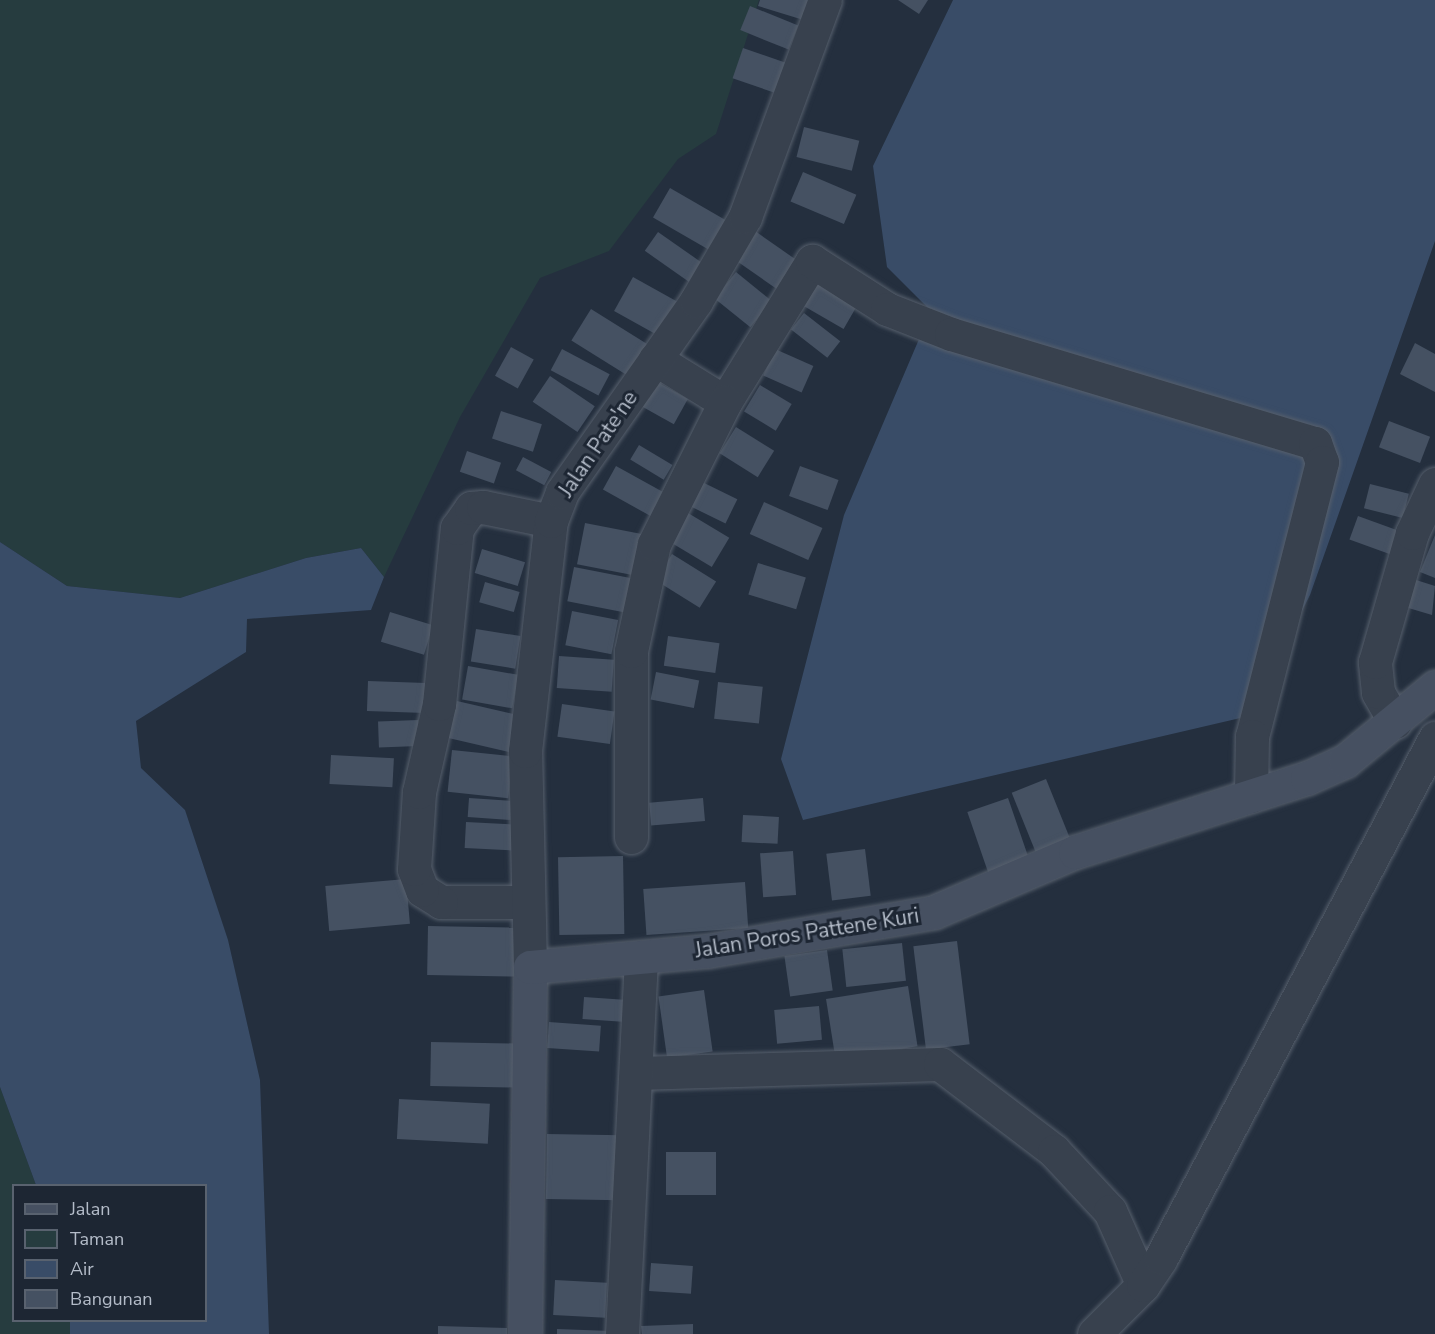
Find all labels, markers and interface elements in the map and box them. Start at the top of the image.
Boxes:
street label: Jalan Pate'ne [553,386,643,502]
street label: Jalan Poros Pattene Kuri [693,903,921,963]
legend [12,1184,207,1322]
text: Jalan [70,1197,110,1221]
text: Taman [70,1227,124,1251]
text: Air [70,1257,94,1281]
text: Bangunan [70,1287,153,1311]

